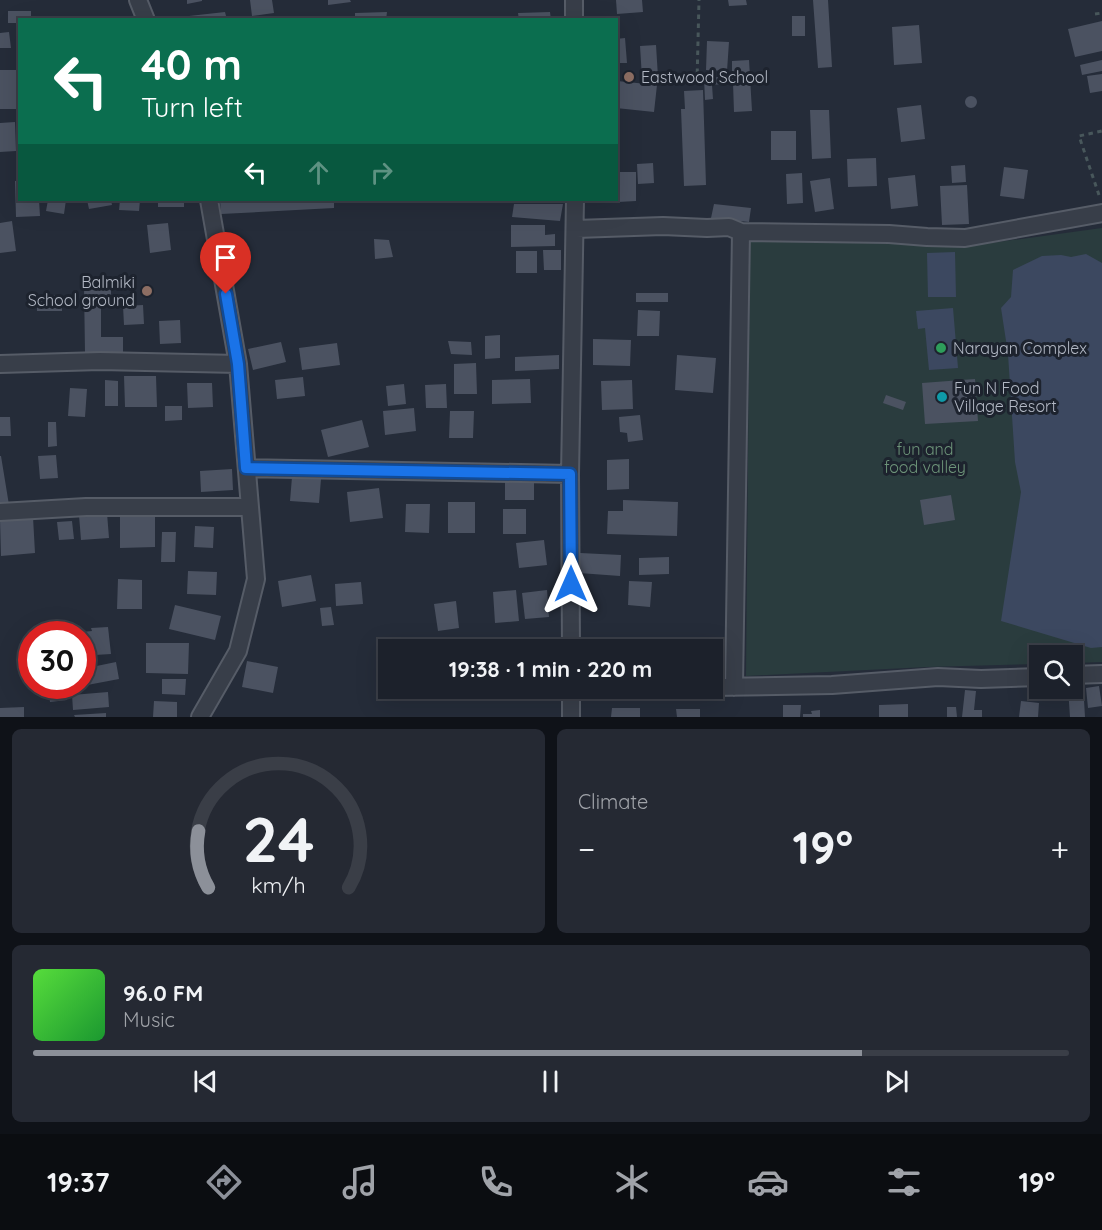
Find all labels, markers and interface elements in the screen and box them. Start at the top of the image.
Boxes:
text: 40 m [141,38,242,91]
icon: left [42,42,120,120]
place label: Eastwood School [641,67,768,87]
marker: Eastwood School [622,70,636,84]
text: Turn left [141,90,243,124]
icon: left [239,156,272,189]
icon: ahead [302,156,335,189]
icon: right [365,156,398,189]
pin [200,232,251,294]
icon: arrive [209,241,242,274]
place label: Balmiki School ground [28,272,135,310]
marker: Balmiki School ground [140,284,154,298]
place label: Narayan Complex [953,338,1087,358]
marker: Narayan Complex [934,341,948,355]
place label: Fun N Food Village Resort [954,378,1057,416]
marker: Fun N Food Village Resort [935,390,949,404]
park label: fun and food valley [884,439,966,477]
position arrow [539,552,603,616]
speed limit sign: 30 [18,621,96,699]
map controls [1029,645,1083,699]
button: search [1029,645,1083,699]
text: 19:38 · 1 min · 220 m [449,655,652,683]
text: Climate [578,789,648,814]
text: 24 [242,800,315,878]
text: 19° [792,819,853,875]
text: − [578,828,595,869]
text: + [1050,828,1069,869]
text: km/h [251,872,306,898]
text: 96.0 FM [123,979,203,1007]
text: Music [123,1007,175,1032]
icon: previous [189,1065,222,1098]
icon: pause [534,1065,567,1098]
icon: next [880,1065,913,1098]
icon: directions [203,1161,245,1203]
icon: music [339,1161,381,1203]
icon: phone [475,1161,517,1203]
icon: climate [611,1161,653,1203]
icon: car [747,1161,789,1203]
icon: filters [883,1161,925,1203]
text: 19:37 [47,1165,109,1199]
text: 19° [1019,1165,1055,1199]

